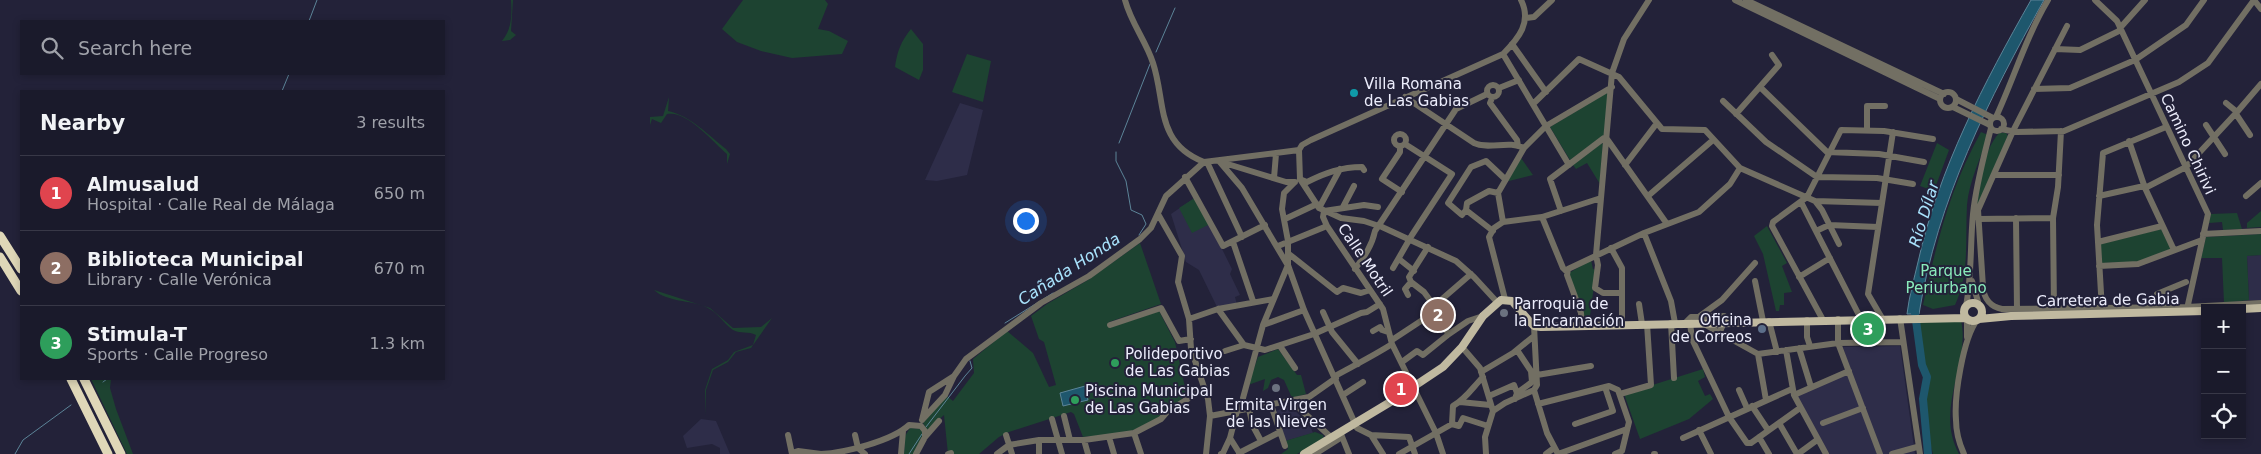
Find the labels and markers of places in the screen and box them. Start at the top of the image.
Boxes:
place label: Villa Romana de Las Gabias [1364,75,1469,110]
marker: Villa Romana de Las Gabias [1348,87,1360,99]
place label: Parroquia de la Encarnación [1514,295,1624,330]
pin: 2 [1422,296,1454,334]
marker: Parroquia de la Encarnación [1498,307,1510,319]
pin: 3 [1852,310,1884,348]
place label: Oficina de Correos [1671,311,1752,346]
marker: Oficina de Correos [1756,323,1768,335]
place label: Polideportivo de Las Gabias [1125,345,1230,380]
marker: Polideportivo de Las Gabias [1109,357,1121,369]
pin: 1 [1385,370,1417,408]
place label: Piscina Municipal de Las Gabias [1085,382,1213,417]
marker: Ermita Virgen de las Nieves [1270,382,1282,394]
marker: Piscina Municipal de Las Gabias [1069,394,1081,406]
place label: Ermita Virgen de las Nieves [1225,396,1327,431]

